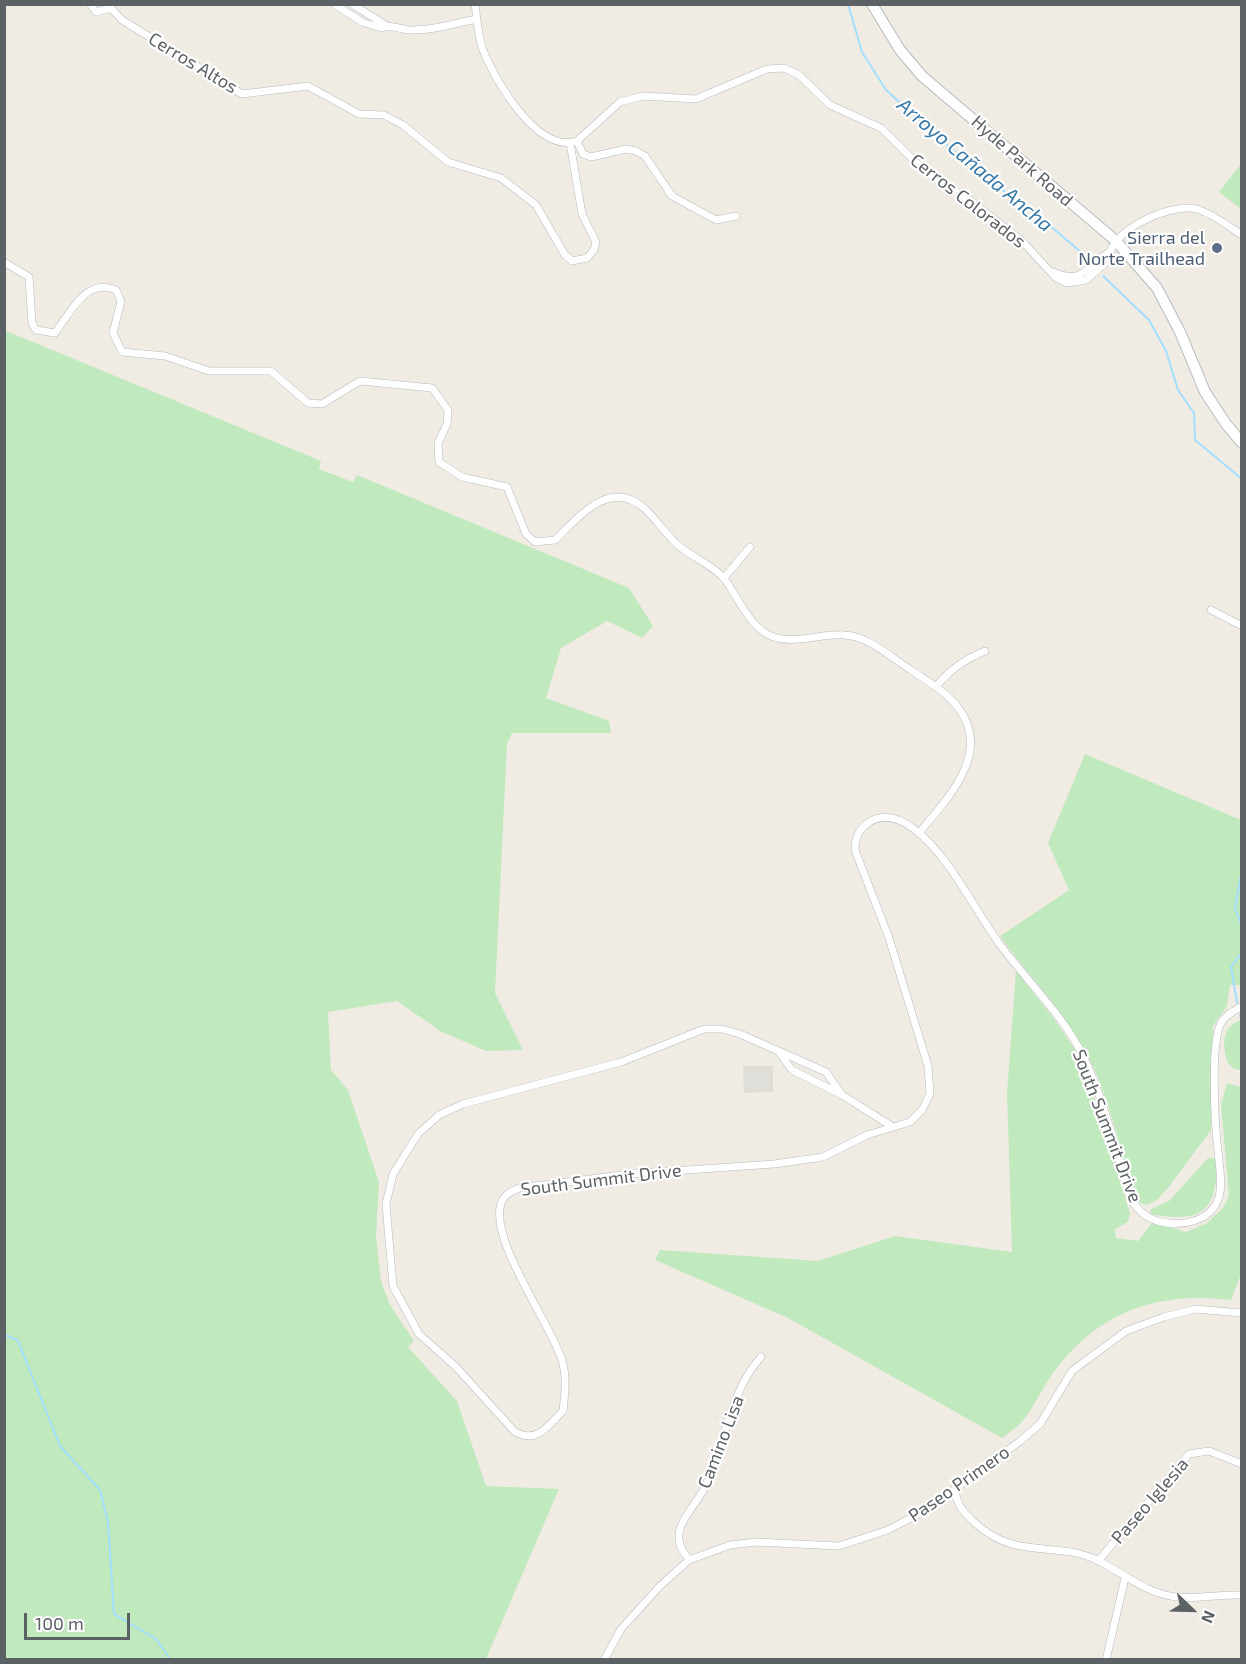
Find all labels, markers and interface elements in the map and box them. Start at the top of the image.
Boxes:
street label: Cerros Altos [145,28,241,98]
water label: Arroyo Cañada Ancha [892,93,1058,237]
street label: Hyde Park Road [967,111,1077,211]
street label: Cerros Colorados [906,149,1030,253]
place label: Sierra del Norte Trailhead [1078,227,1205,270]
marker: Sierra del Norte Trailhead [1210,241,1224,255]
street label: South Summit Drive [1068,1047,1146,1205]
street label: South Summit Drive [519,1159,683,1201]
street label: Camino Lisa [693,1392,749,1492]
street label: Paseo Primero [904,1441,1014,1527]
street label: Paseo Iglesia [1107,1454,1193,1548]
north arrow [1162,1580,1222,1640]
scale bar [27,1601,134,1639]
text: N [1198,1608,1220,1626]
text: 100 m [35,1612,84,1634]

